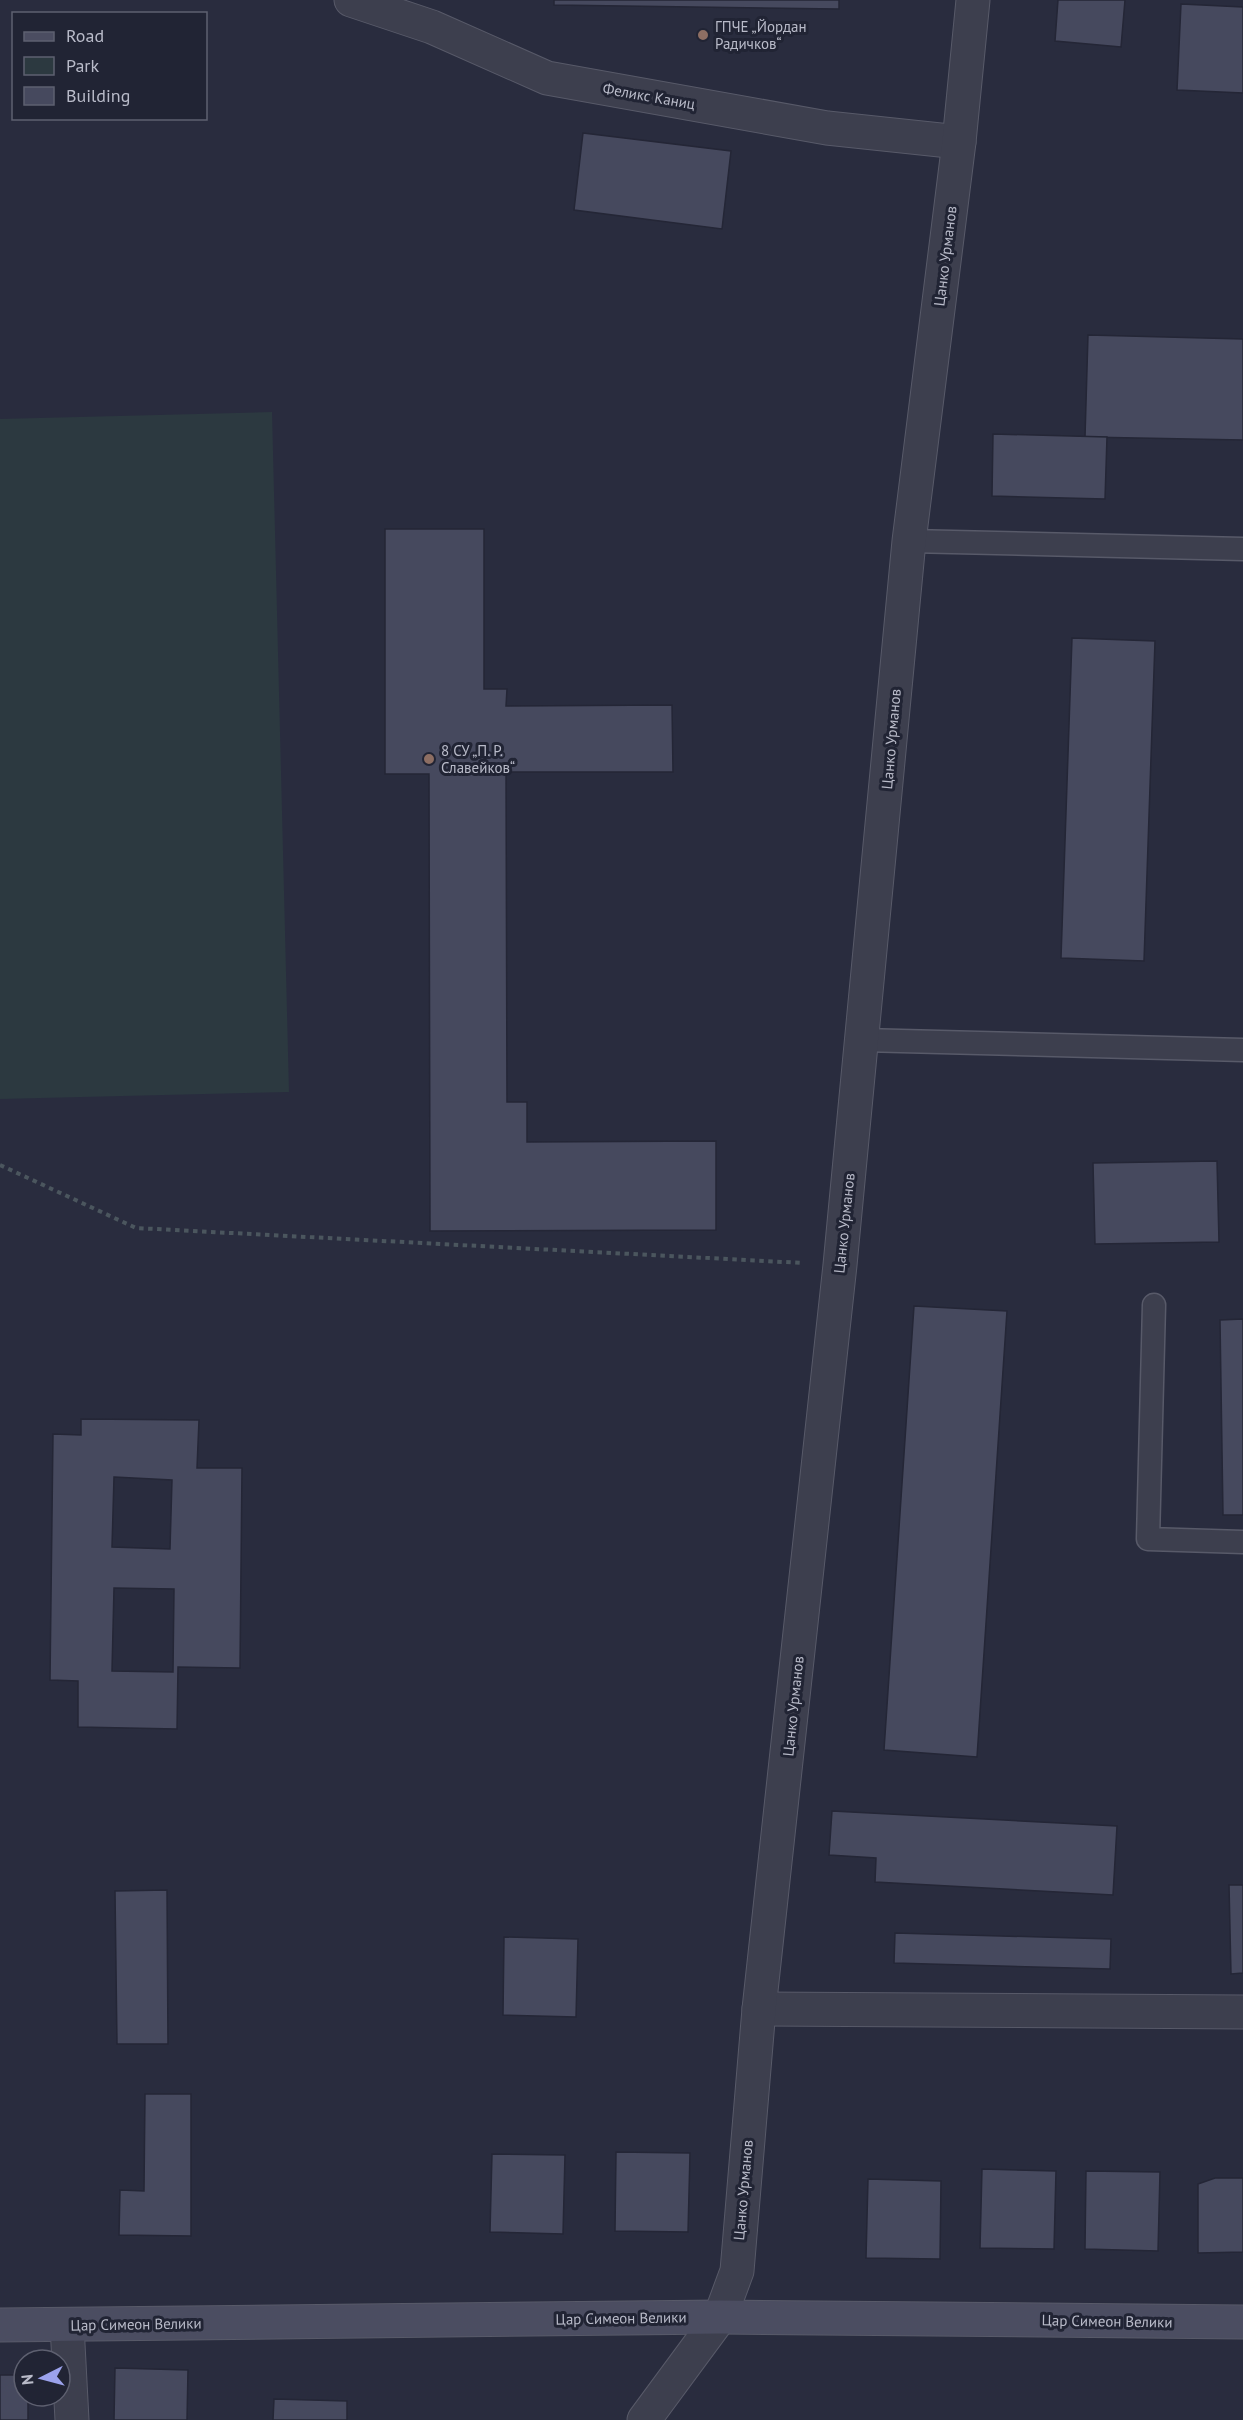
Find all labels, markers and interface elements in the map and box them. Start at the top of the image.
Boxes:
legend [12,12,207,120]
place label: ГПЧЕ „Йордан Радичков“ [715,17,807,53]
text: Road [66,24,104,47]
marker: ГПЧЕ „Йордан Радичков“ [696,28,710,42]
text: Park [66,54,99,77]
street label: Феликс Каниц [601,79,697,113]
text: Building [66,84,130,107]
street label: Цанко Урманов [929,205,961,307]
street label: Цанко Урманов [877,688,905,790]
place label: 8 СУ „П. Р. Славейков“ [441,741,515,777]
marker: 8 СУ „П. Р. Славейков“ [422,752,436,766]
street label: Цанко Урманов [829,1172,859,1274]
street label: Цанко Урманов [778,1655,808,1757]
street label: Цанко Урманов [729,2139,757,2241]
street label: Цар Симеон Велики [555,2307,687,2329]
street label: Цар Симеон Велики [1041,2310,1173,2332]
street label: Цар Симеон Велики [70,2313,202,2335]
north arrow [12,2348,72,2408]
text: N [17,2373,38,2386]

